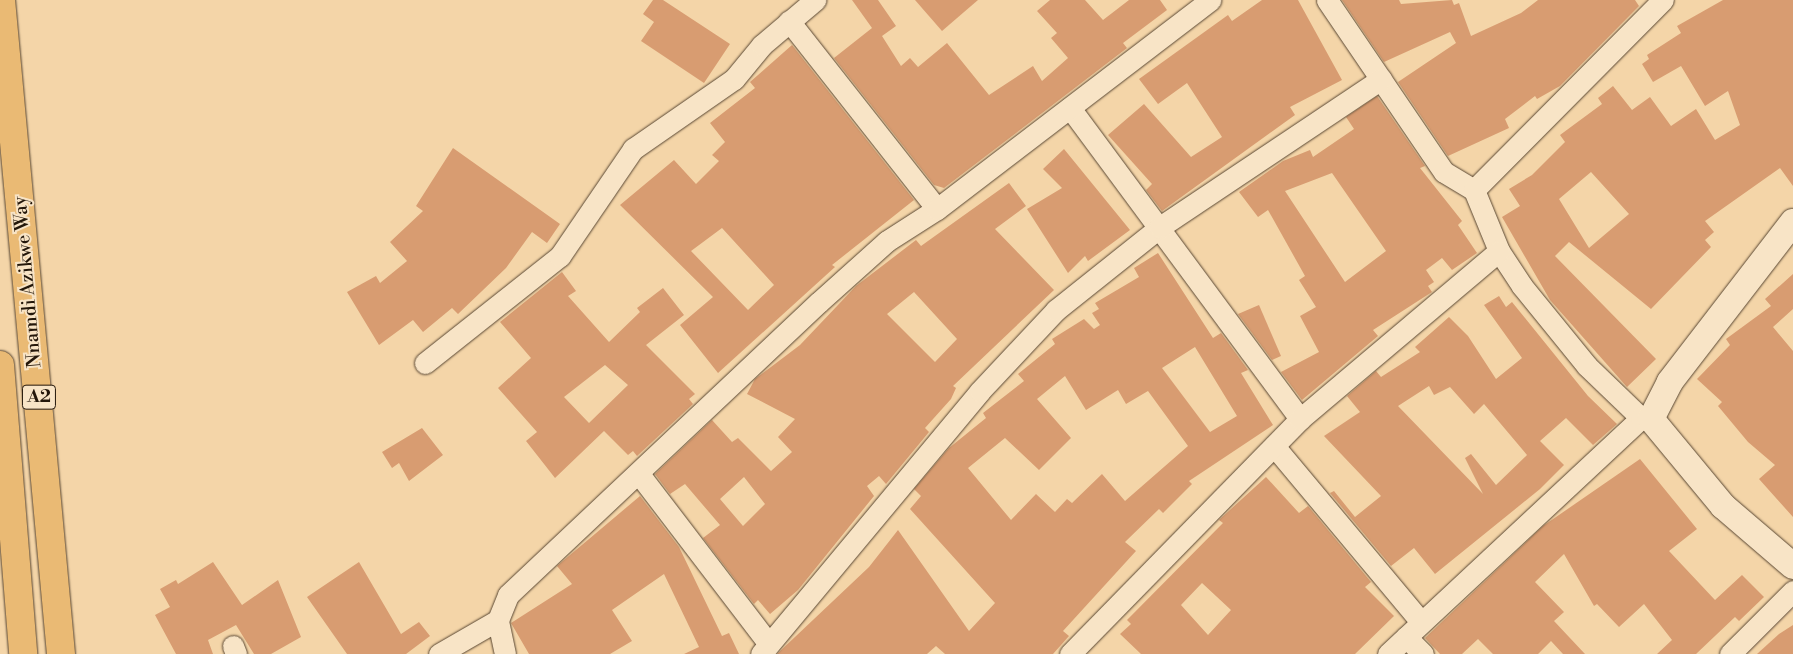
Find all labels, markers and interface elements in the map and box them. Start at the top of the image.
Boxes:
street label: Nnamdi Azikwe Way [9,195,47,369]
road number: A2 [22,382,56,412]

